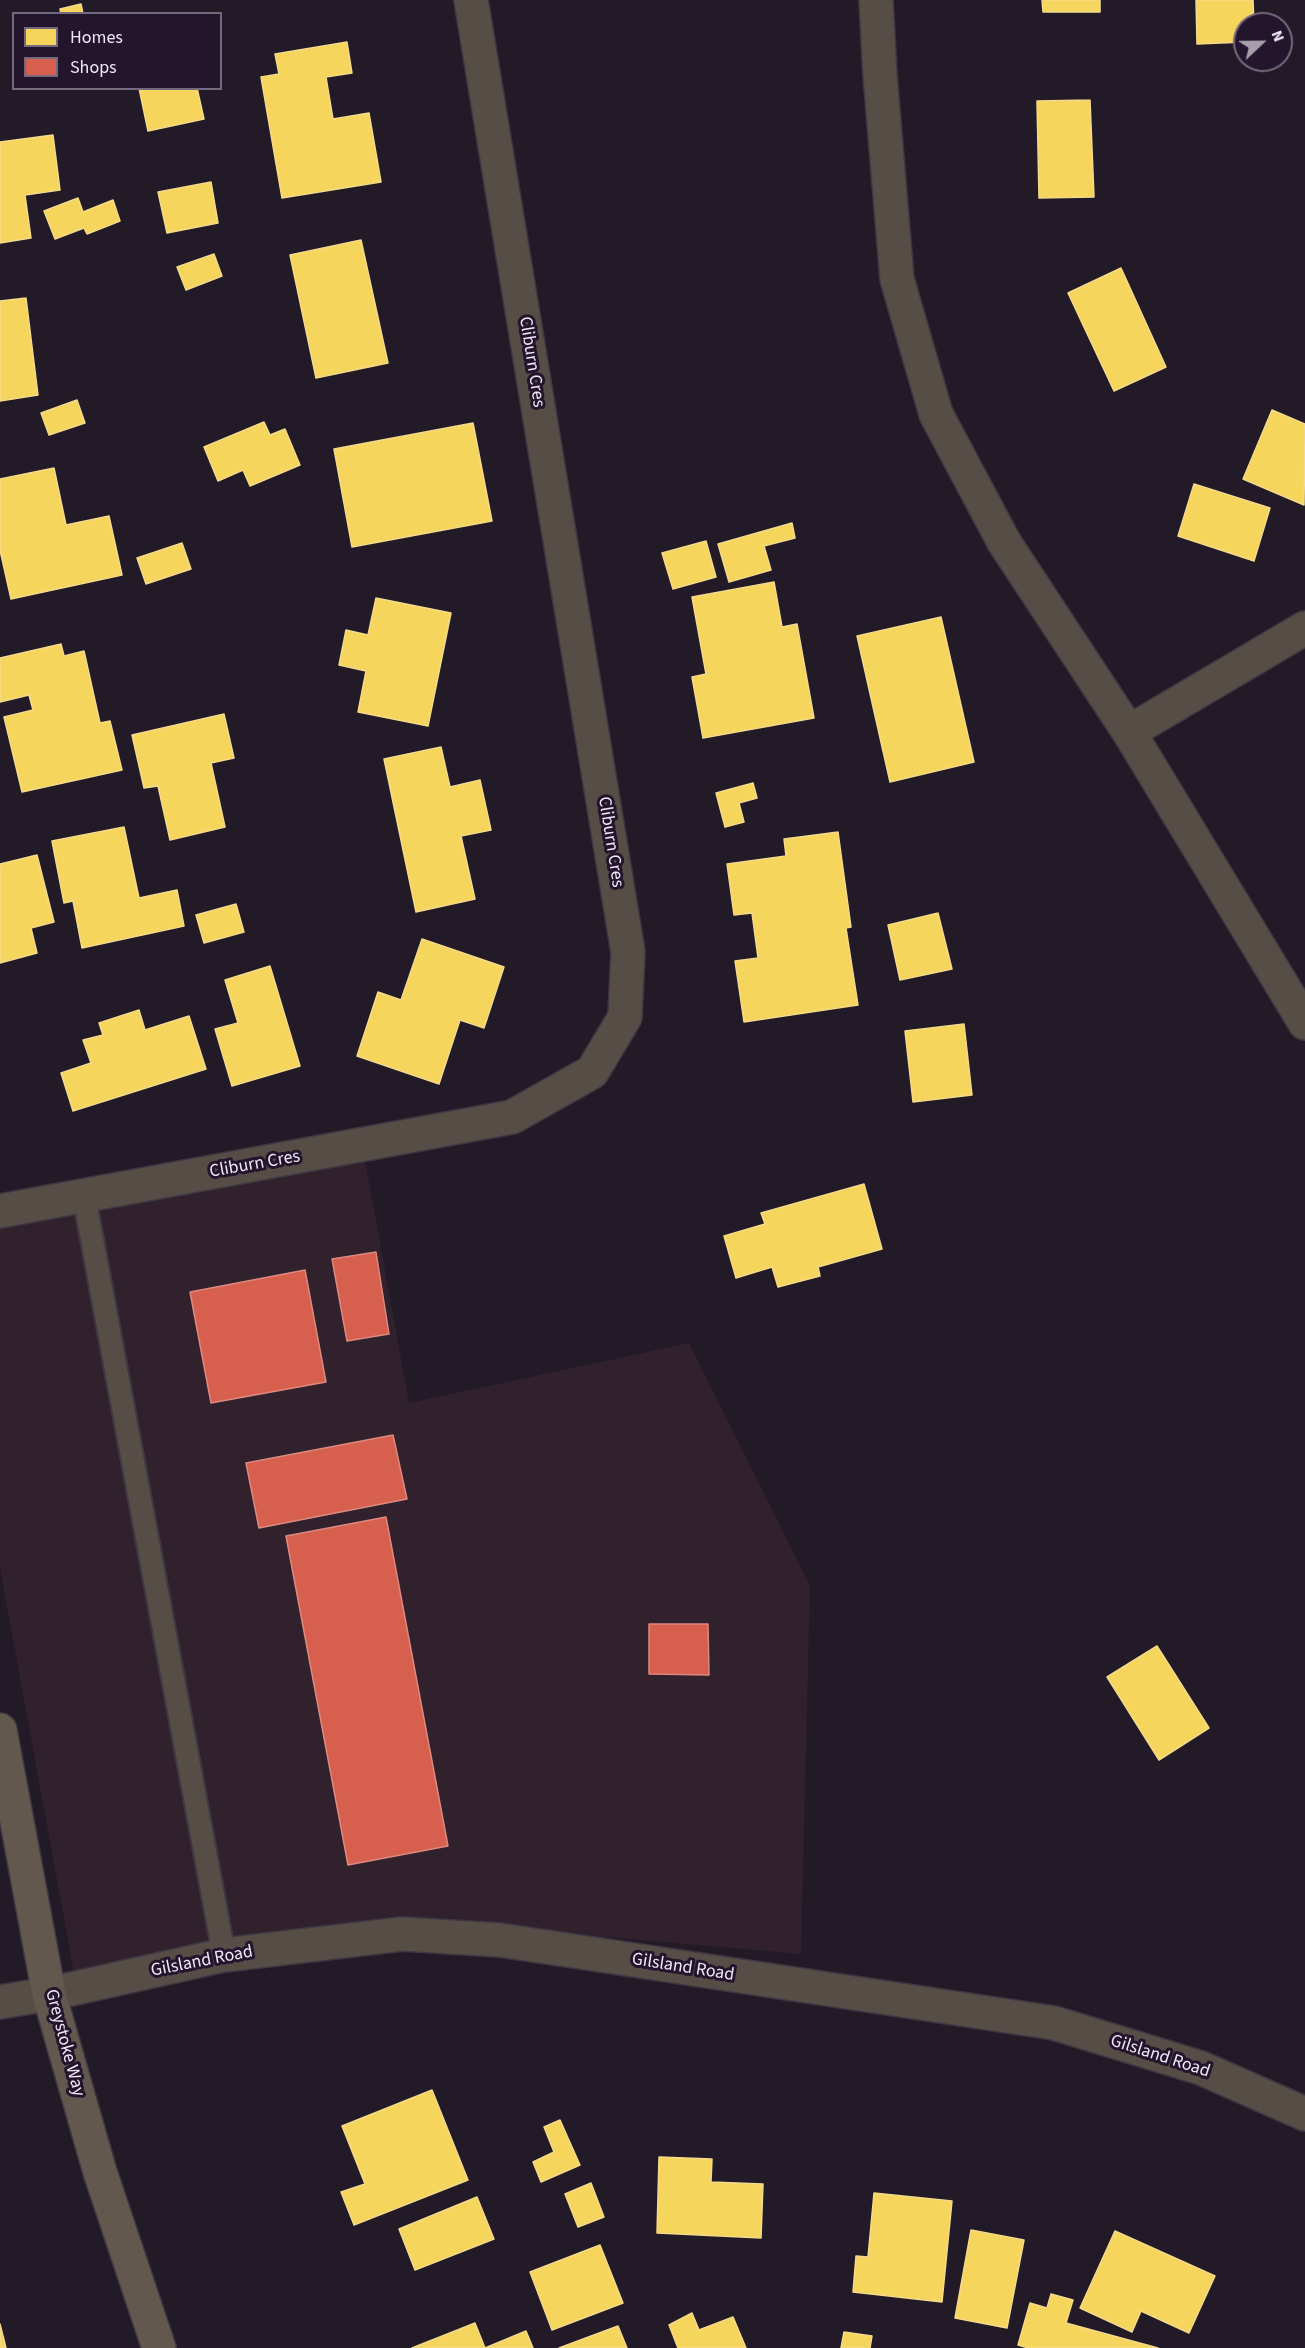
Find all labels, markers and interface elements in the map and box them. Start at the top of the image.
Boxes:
legend [12,12,222,90]
north arrow [1233,12,1293,72]
text: Homes [70,25,123,50]
text: N [1266,27,1290,45]
text: Shops [70,55,117,80]
street label: Cliburn Cres [513,315,549,409]
street label: Cliburn Cres [592,795,628,889]
street label: Cliburn Cres [208,1146,302,1184]
street label: Gilsland Road [149,1942,255,1982]
street label: Gilsland Road [630,1949,736,1987]
street label: Greystoke Way [39,1987,89,2099]
street label: Gilsland Road [1107,2031,1213,2083]

